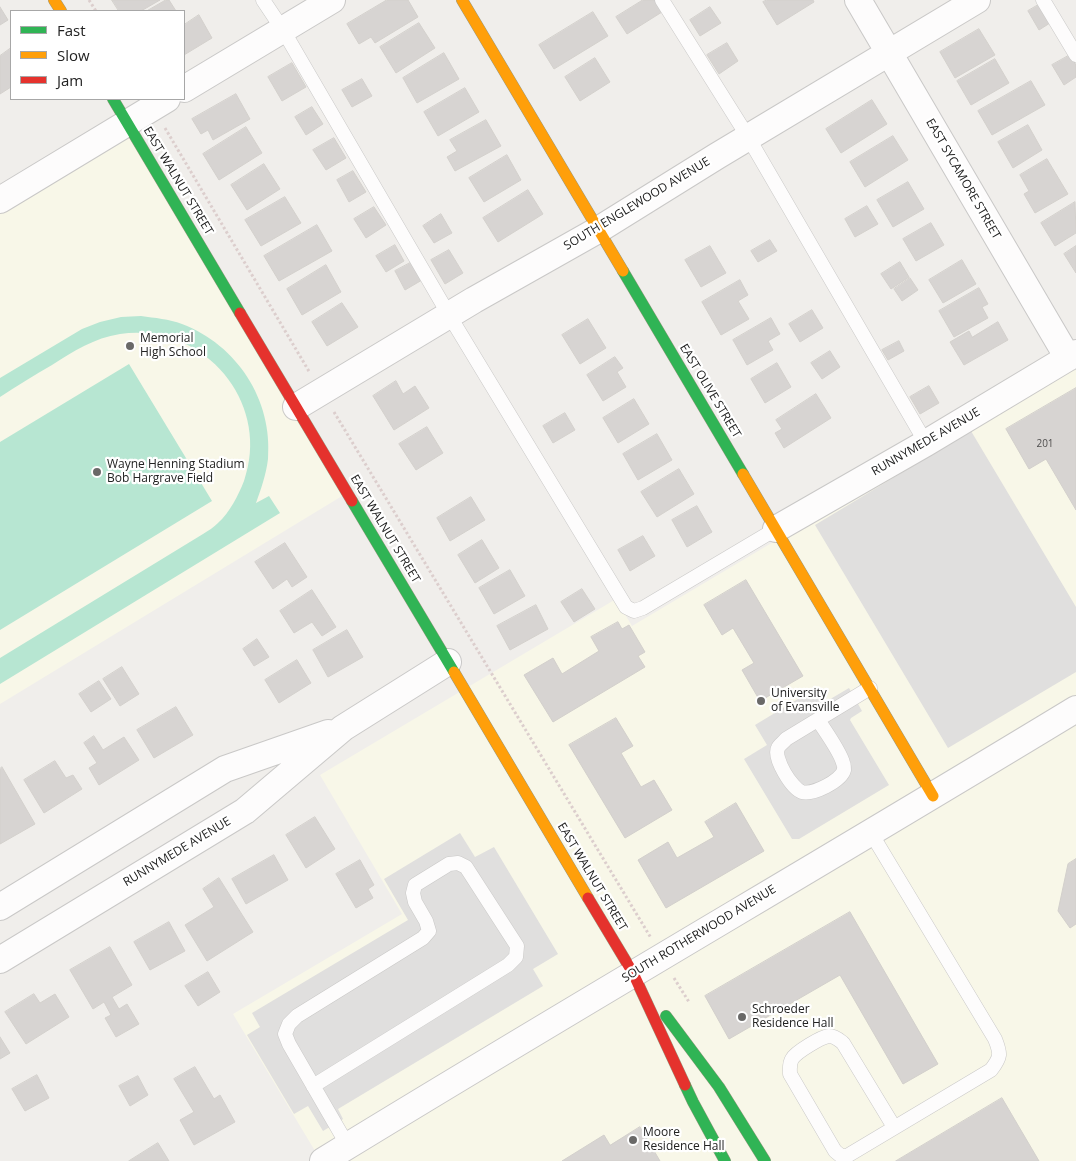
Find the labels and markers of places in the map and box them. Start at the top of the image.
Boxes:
place label: Memorial High School [140,332,206,360]
marker: Memorial High School [124,340,136,352]
place label: Wayne Henning Stadium Bob Hargrave Field [107,458,245,486]
marker: Wayne Henning Stadium Bob Hargrave Field [91,466,103,478]
place label: University of Evansville [771,687,840,715]
marker: University of Evansville [755,695,767,707]
place label: Schroeder Residence Hall [752,1003,834,1031]
marker: Schroeder Residence Hall [736,1011,748,1023]
place label: Moore Residence Hall [643,1126,725,1154]
marker: Moore Residence Hall [627,1134,639,1146]

